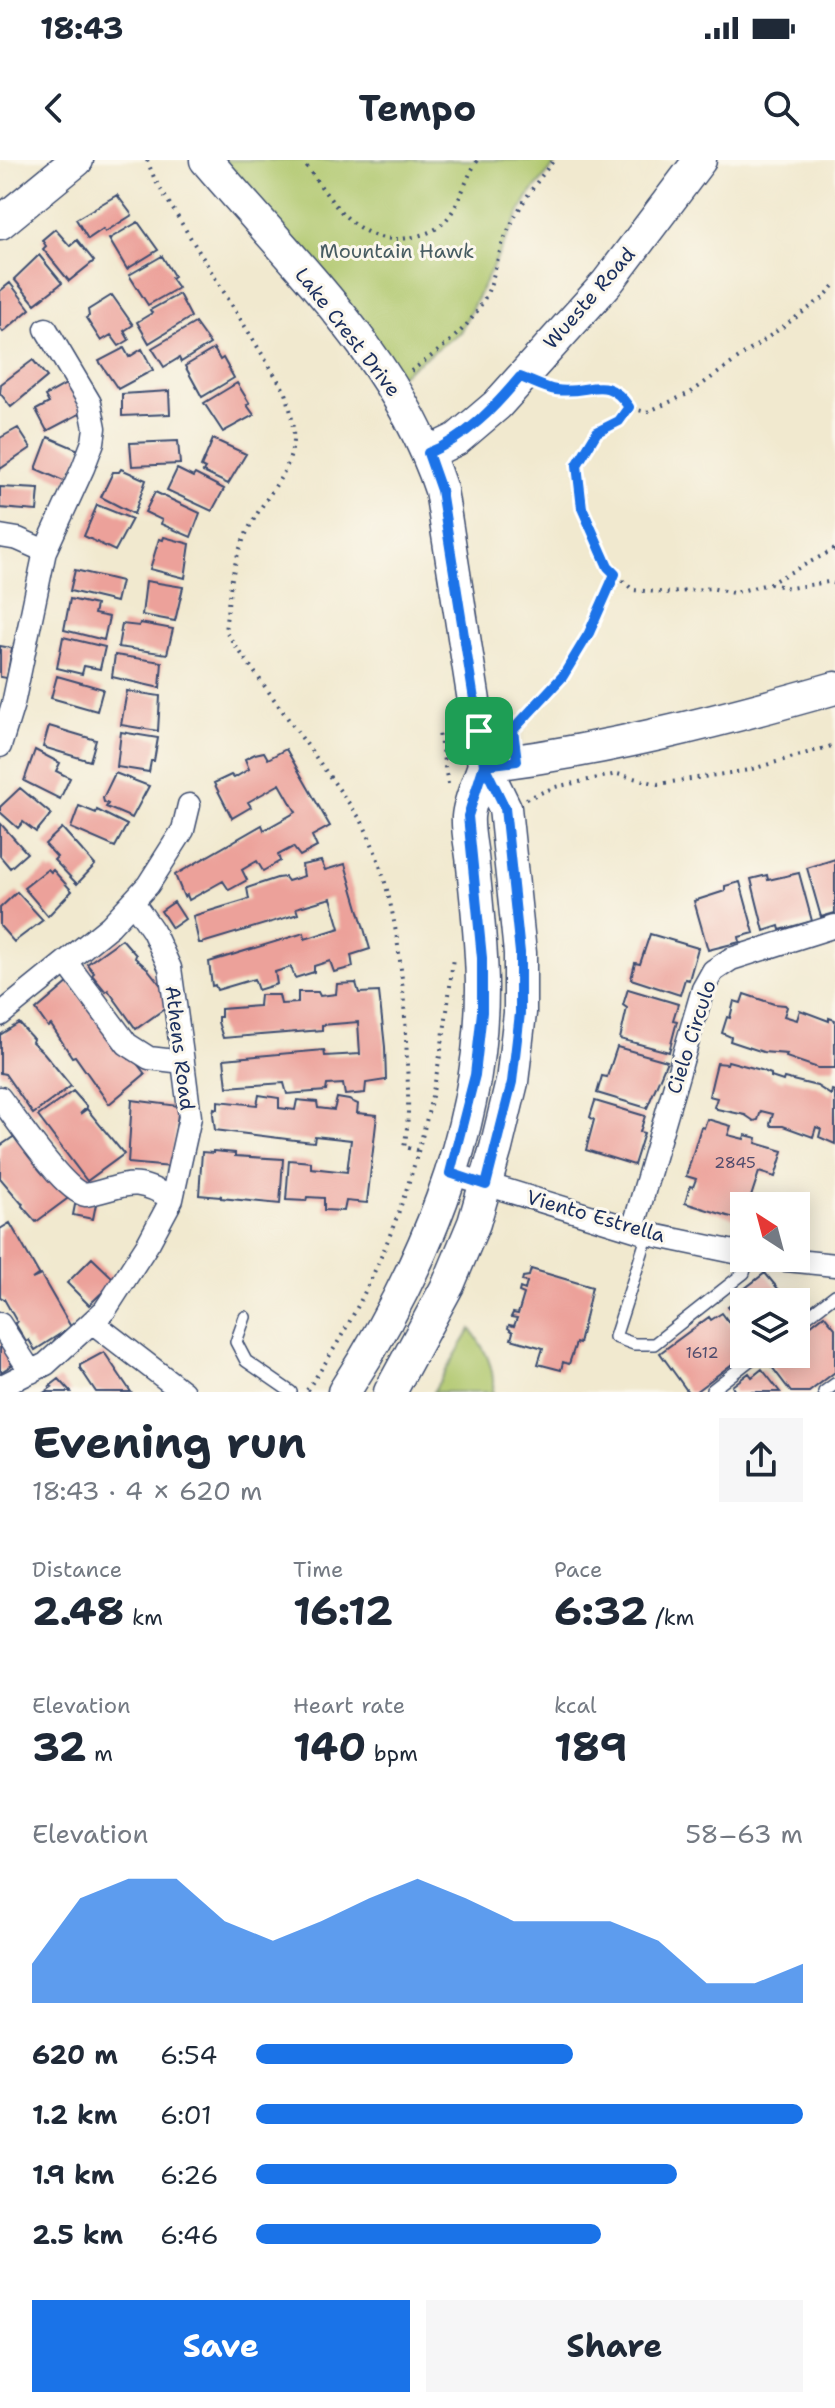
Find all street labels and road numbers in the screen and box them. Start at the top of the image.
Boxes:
street label: Wueste Road [538,241,641,354]
street label: Lake Crest Drive [289,262,407,402]
street label: Cielo Circulo [660,977,722,1097]
street label: Athens Road [159,984,201,1112]
street label: Viento Estrella [524,1184,669,1248]

